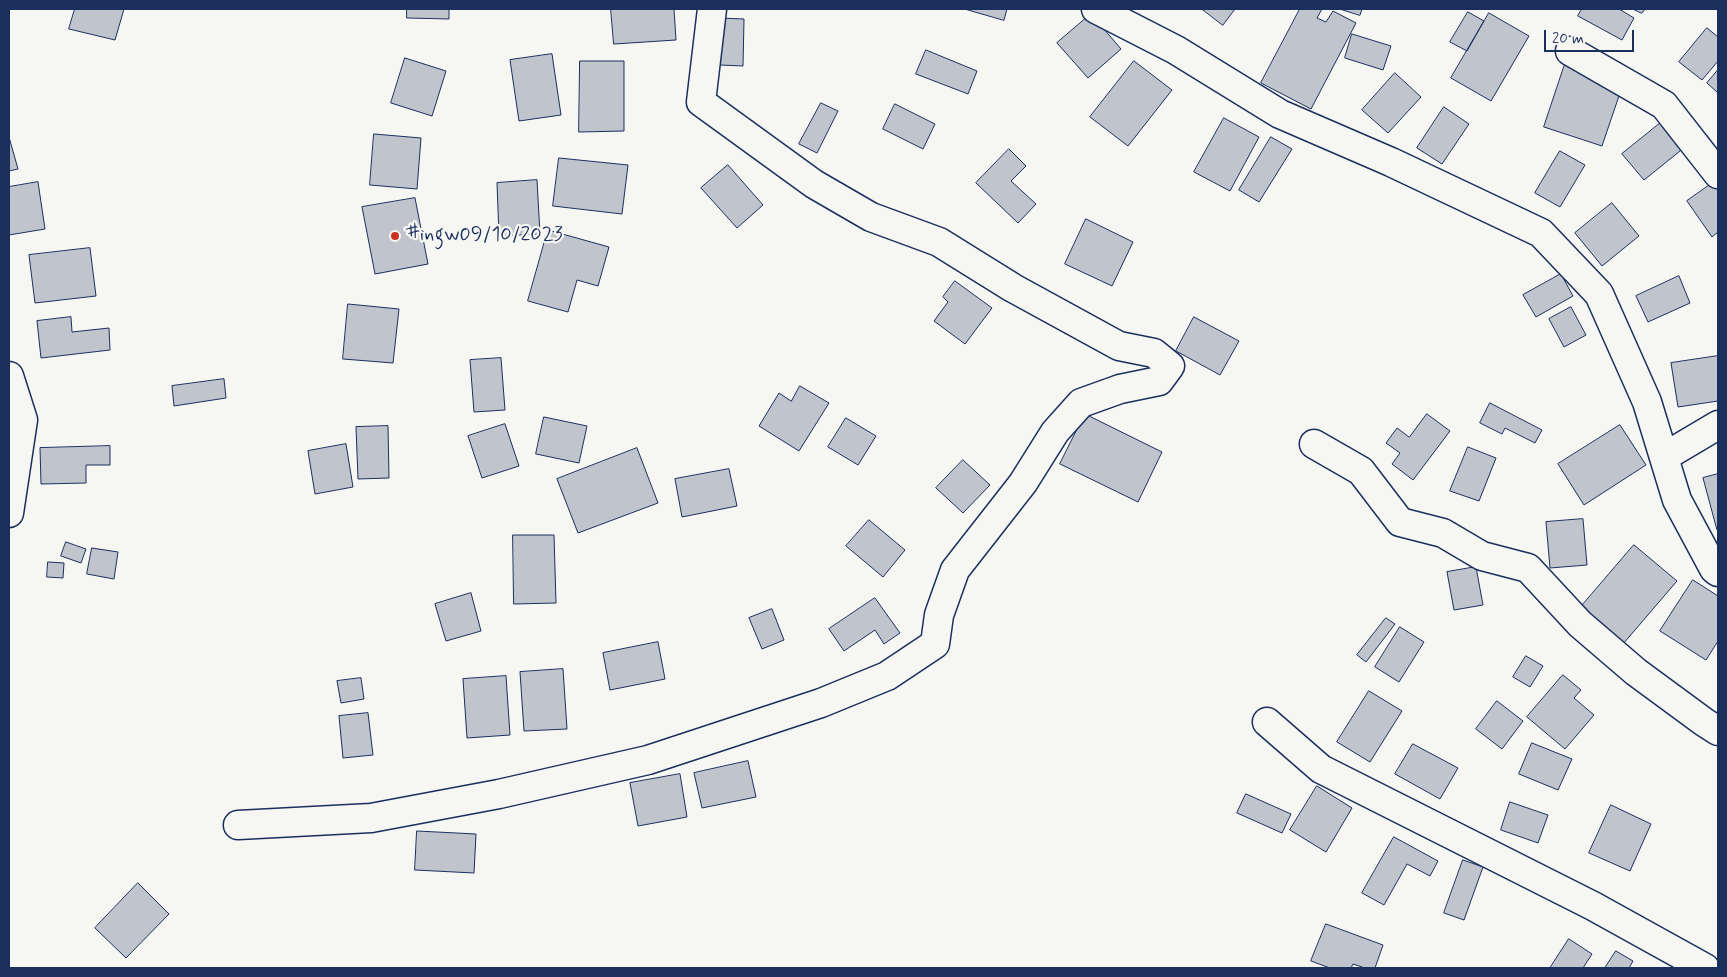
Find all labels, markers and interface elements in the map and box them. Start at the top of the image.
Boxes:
scale bar [1547,20,1637,52]
text: 20 m [1552,29,1584,49]
place label: #ingw09/10/2023 [405,224,563,248]
marker: #ingw09/10/2023 [389,230,401,242]

